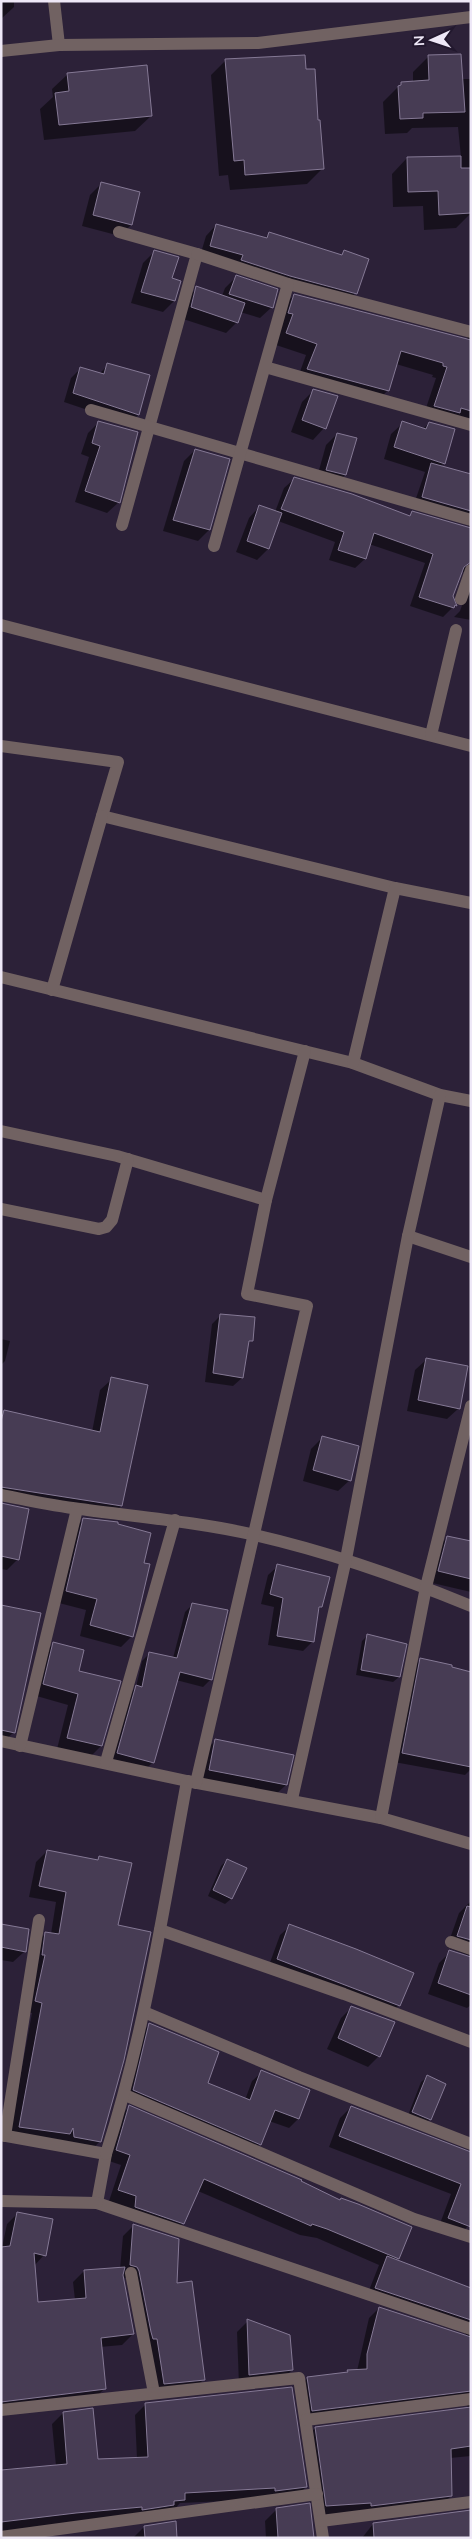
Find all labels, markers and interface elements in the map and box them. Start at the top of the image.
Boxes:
north arrow [407,15,457,65]
text: N [410,35,428,46]

